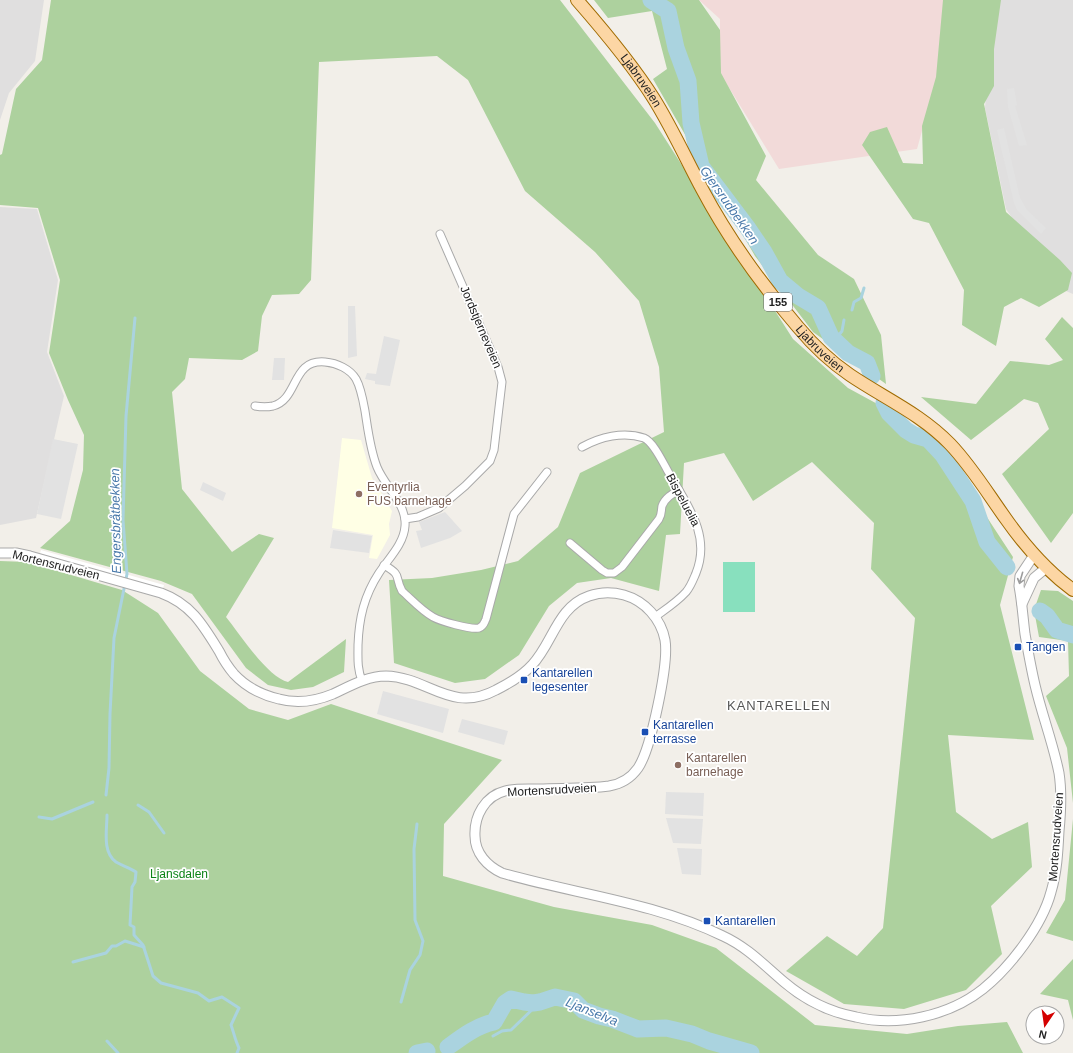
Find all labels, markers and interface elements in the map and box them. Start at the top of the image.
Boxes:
street label: Ljabruveien [618,51,664,110]
water label: Gjersrudbekken [697,163,762,247]
street label: Jordstjerneveien [457,284,505,370]
road number: 155 [764,293,792,311]
street label: Ljabruveien [793,322,847,375]
water label: Engersbråtbekken [107,468,124,574]
street label: Bispeluelia [663,471,703,529]
place label: Eventyrlia FUS barnehage [367,480,452,508]
marker: Eventyrlia FUS barnehage [354,489,364,499]
street label: Mortensrudveien [11,547,101,583]
one-way arrow [1017,571,1024,584]
place label: Tangen [1026,640,1065,654]
marker: Tangen [1013,642,1023,652]
place label: Kantarellen legesenter [532,666,593,694]
marker: Kantarellen legesenter [519,675,529,685]
district label: KANTARELLEN [727,698,831,713]
place label: Kantarellen terrasse [653,718,714,746]
marker: Kantarellen terrasse [640,727,650,737]
place label: Kantarellen barnehage [686,751,747,779]
marker: Kantarellen barnehage [673,760,683,770]
street label: Mortensrudveien [507,781,597,799]
street label: Mortensrudveien [1046,792,1066,882]
park label: Ljansdalen [150,867,208,881]
place label: Kantarellen [715,914,776,928]
marker: Kantarellen [702,916,712,926]
water label: Ljanselva [564,994,620,1029]
north arrow [1025,1005,1065,1045]
text: N [1037,1028,1048,1041]

